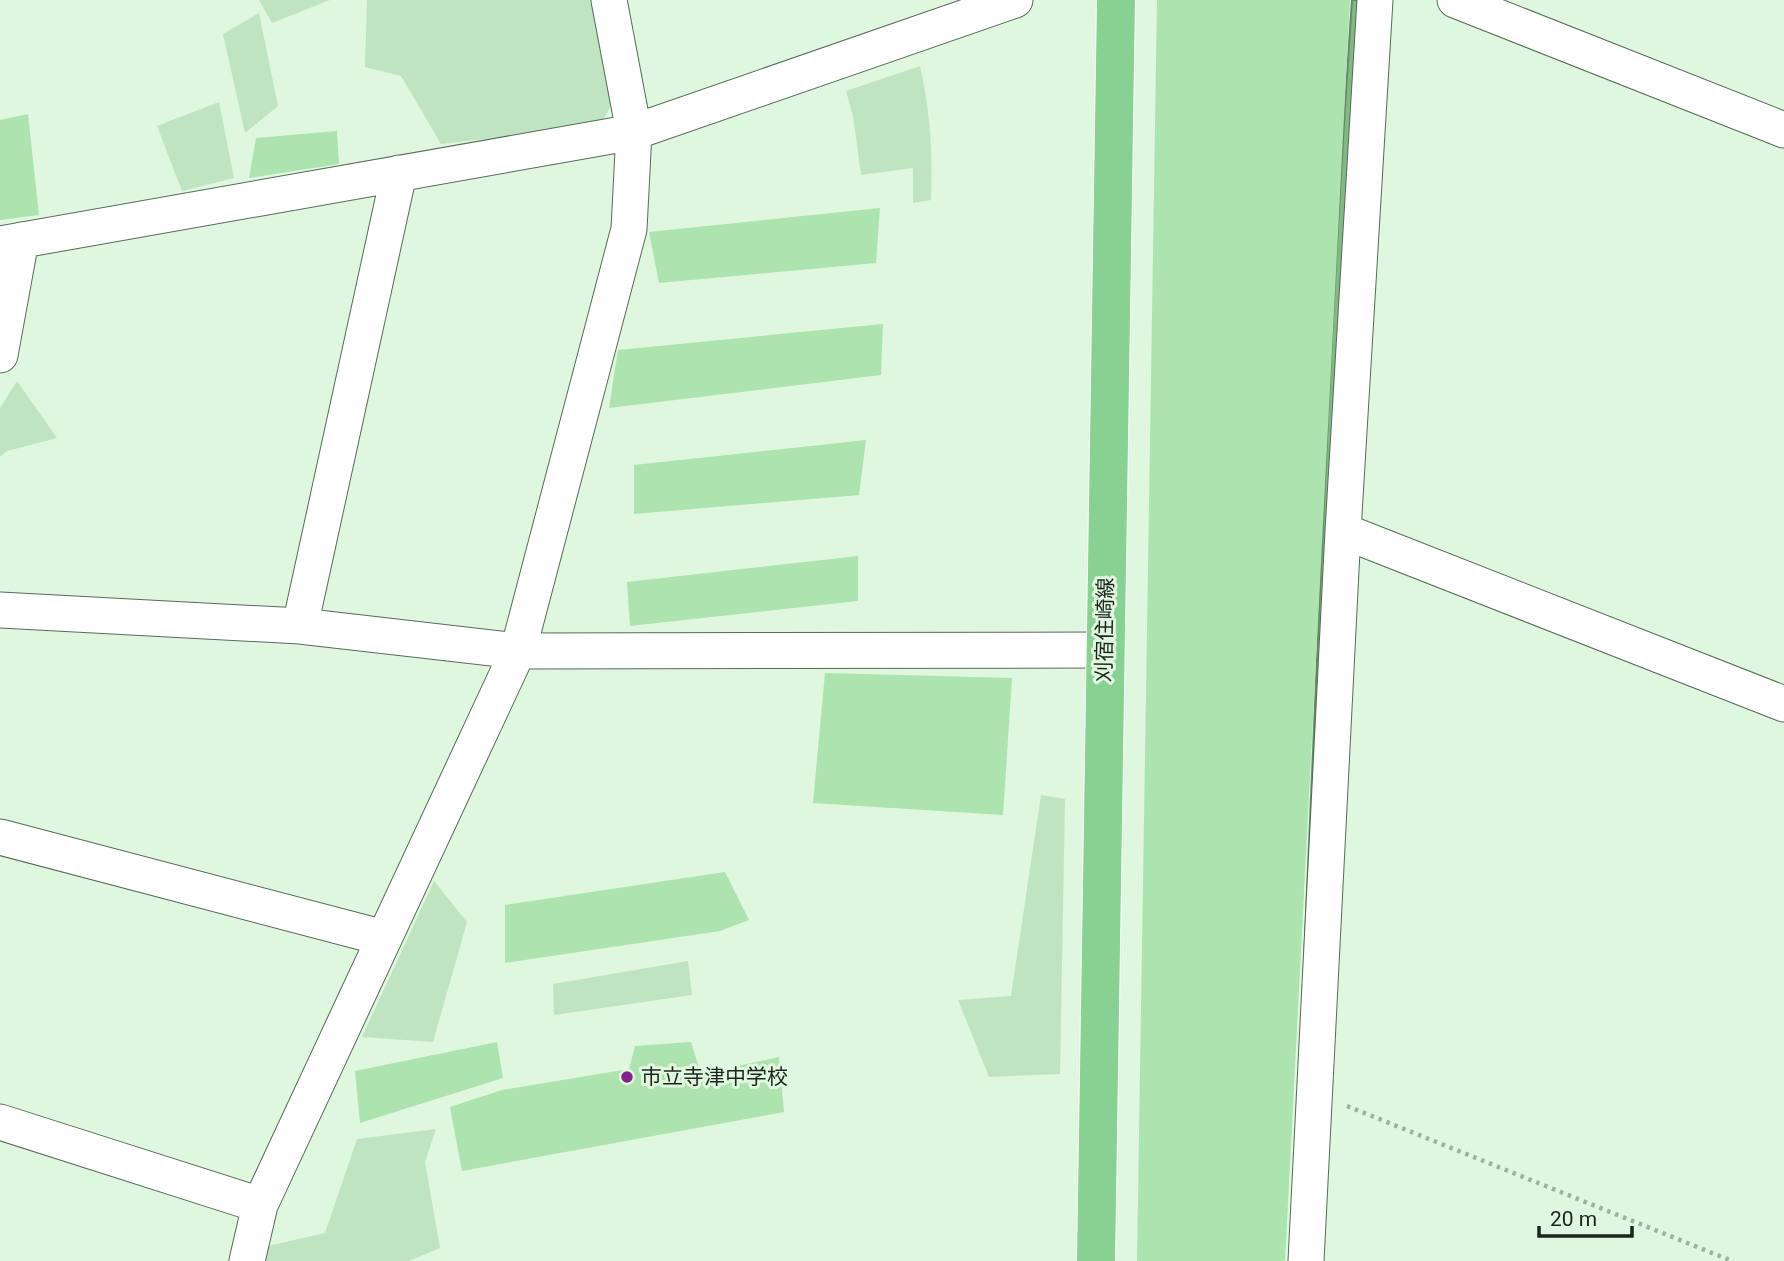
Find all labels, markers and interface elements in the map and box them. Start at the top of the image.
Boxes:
street label: 刈宿住崎線 [1092,577,1118,683]
place label: 市立寺津中学校 [641,1065,788,1089]
marker: 市立寺津中学校 [619,1069,635,1085]
scale bar [1539,1194,1632,1238]
text: 20 m [1550,1207,1597,1231]

